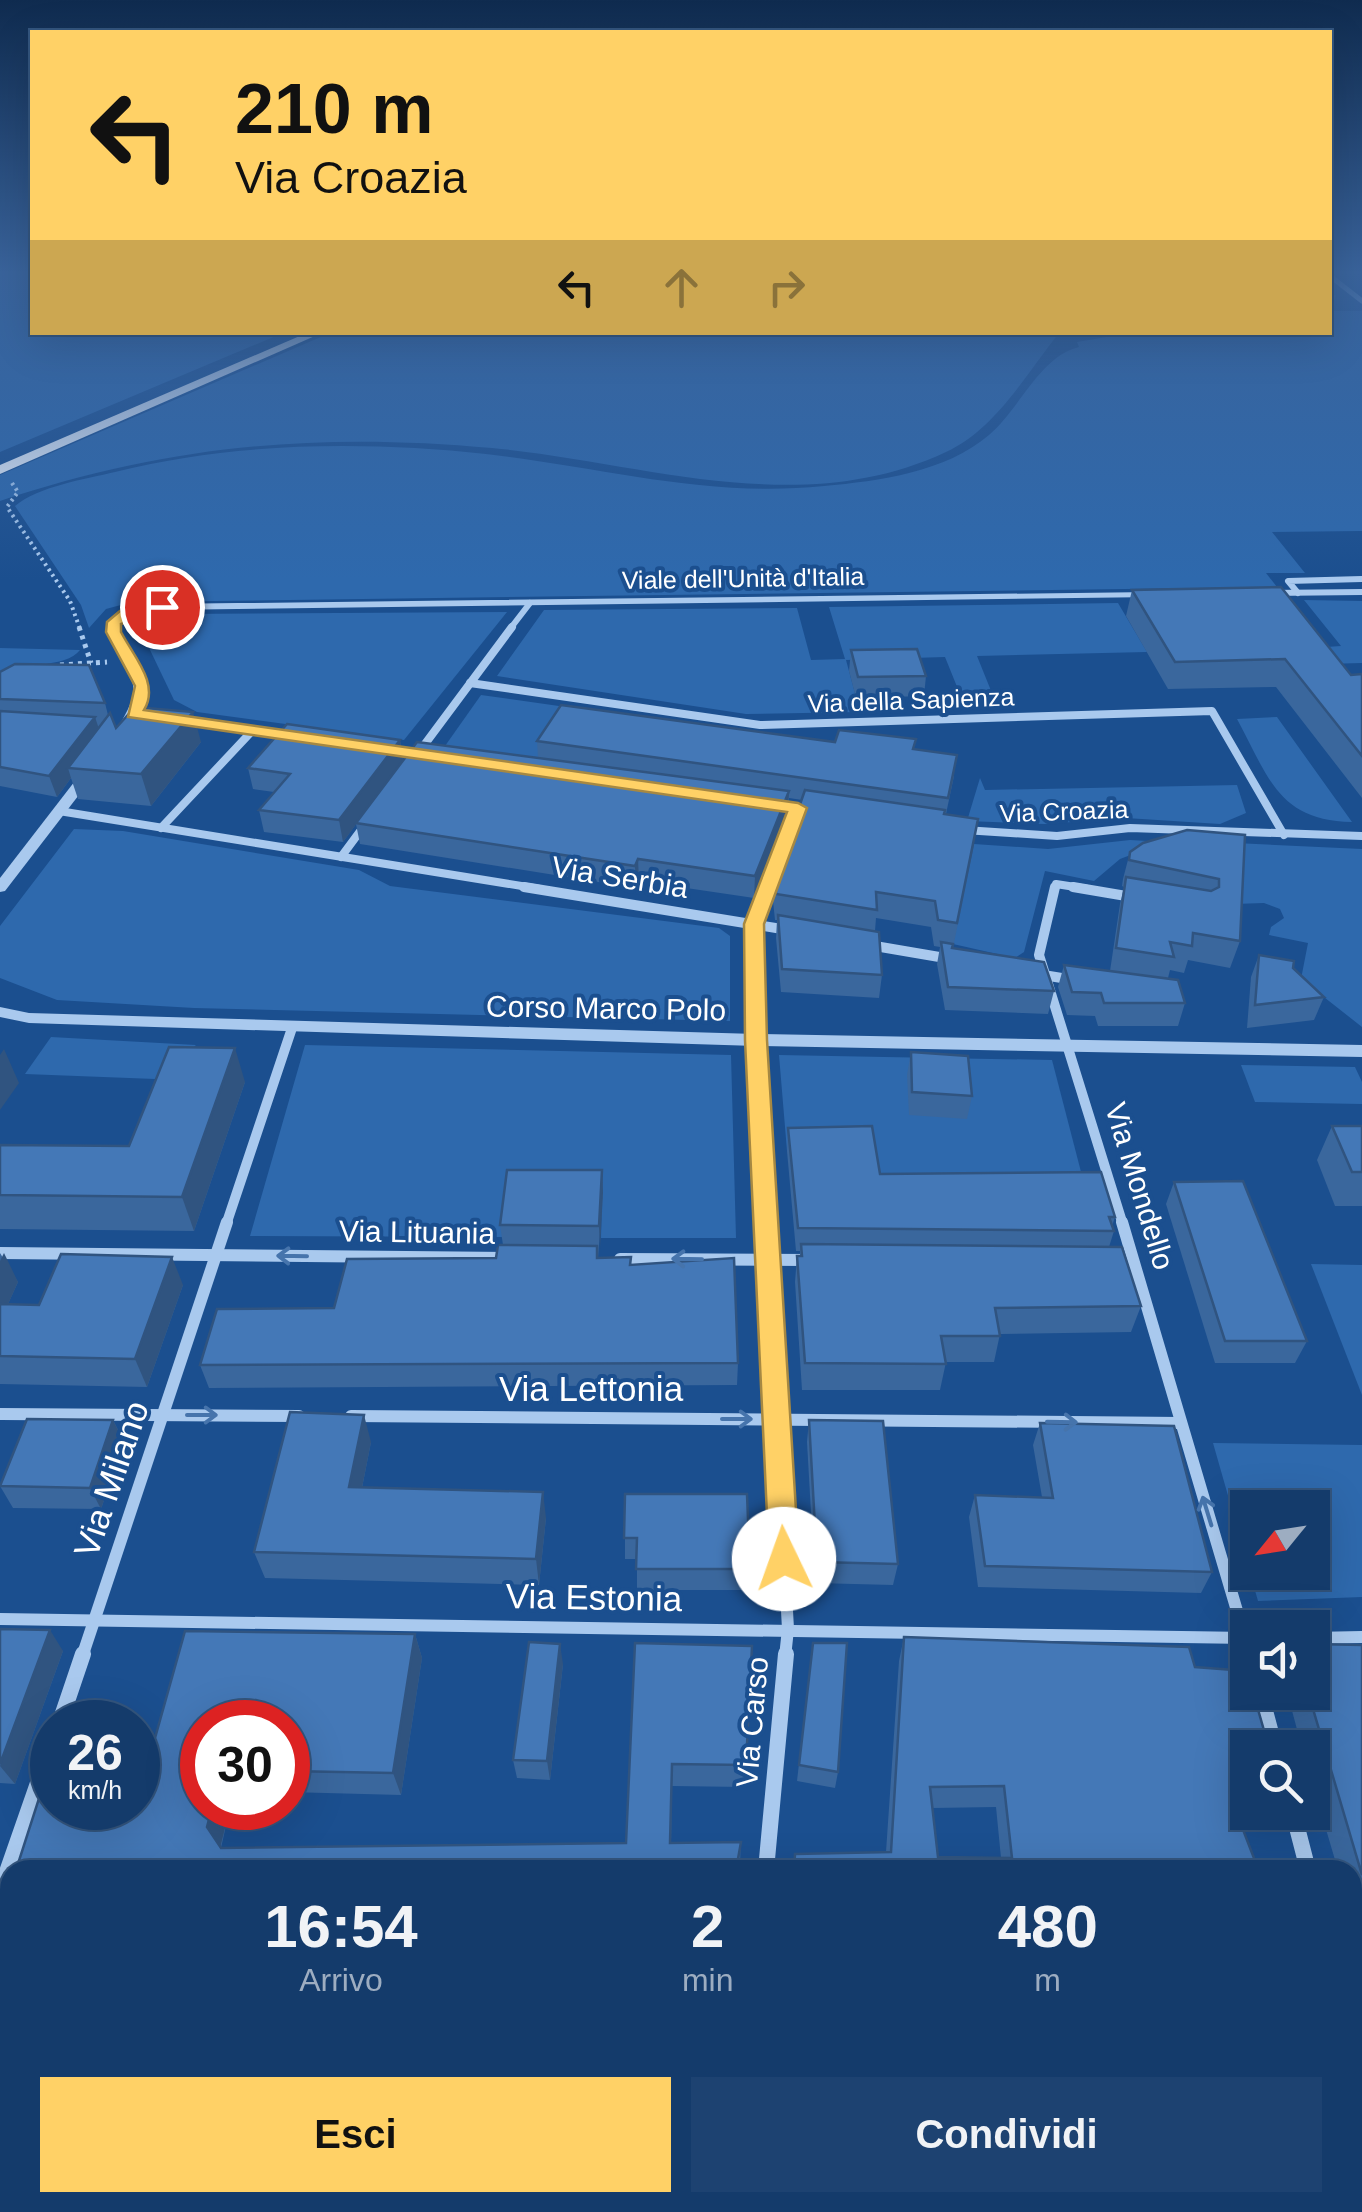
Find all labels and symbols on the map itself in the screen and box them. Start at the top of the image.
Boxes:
street label: Viale dell'Unità d'Italia [621,562,865,594]
pin [120,565,205,650]
street label: Via della Sapienza [807,682,1015,718]
street label: Via Croazia [999,795,1129,827]
street label: Via Serbia [549,850,691,904]
street label: Corso Marco Polo [486,989,726,1027]
street label: Via Mondello [1099,1099,1181,1273]
street label: Via Lituania [339,1214,496,1250]
one-way arrow [276,1246,308,1265]
one-way arrow [671,1250,704,1268]
street label: Via Lettonia [499,1369,684,1408]
street label: Via Milano [66,1396,156,1562]
one-way arrow [186,1406,218,1424]
one-way arrow [720,1410,753,1428]
one-way arrow [1046,1412,1078,1432]
north arrow [1230,1490,1330,1590]
one-way arrow [1197,1496,1215,1528]
position arrow [732,1507,836,1611]
street label: Via Estonia [505,1576,683,1618]
street label: Via Carso [730,1655,774,1789]
speed limit sign: 30 [180,1700,310,1830]

